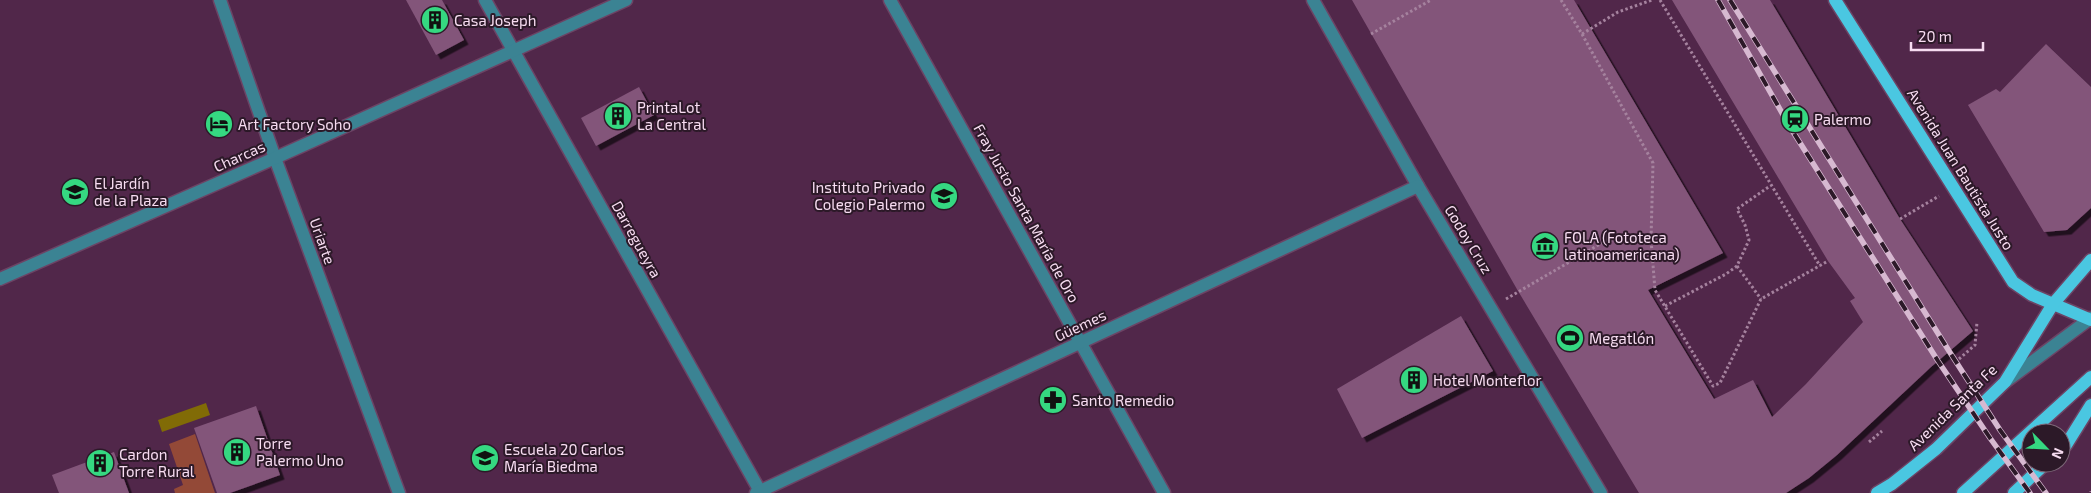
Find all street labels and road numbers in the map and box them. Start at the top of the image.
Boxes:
street label: Avenida Juan Bautista Justo [1904,85,2018,253]
street label: Fray Justo Santa María de Oro [970,121,1084,305]
street label: Charcas [210,137,268,175]
street label: Darregueyra [608,197,666,281]
street label: Godoy Cruz [1442,201,1496,277]
street label: Uriarte [306,215,340,267]
street label: Güemes [1051,305,1109,345]
street label: Avenida Santa Fe [1904,360,2000,454]

